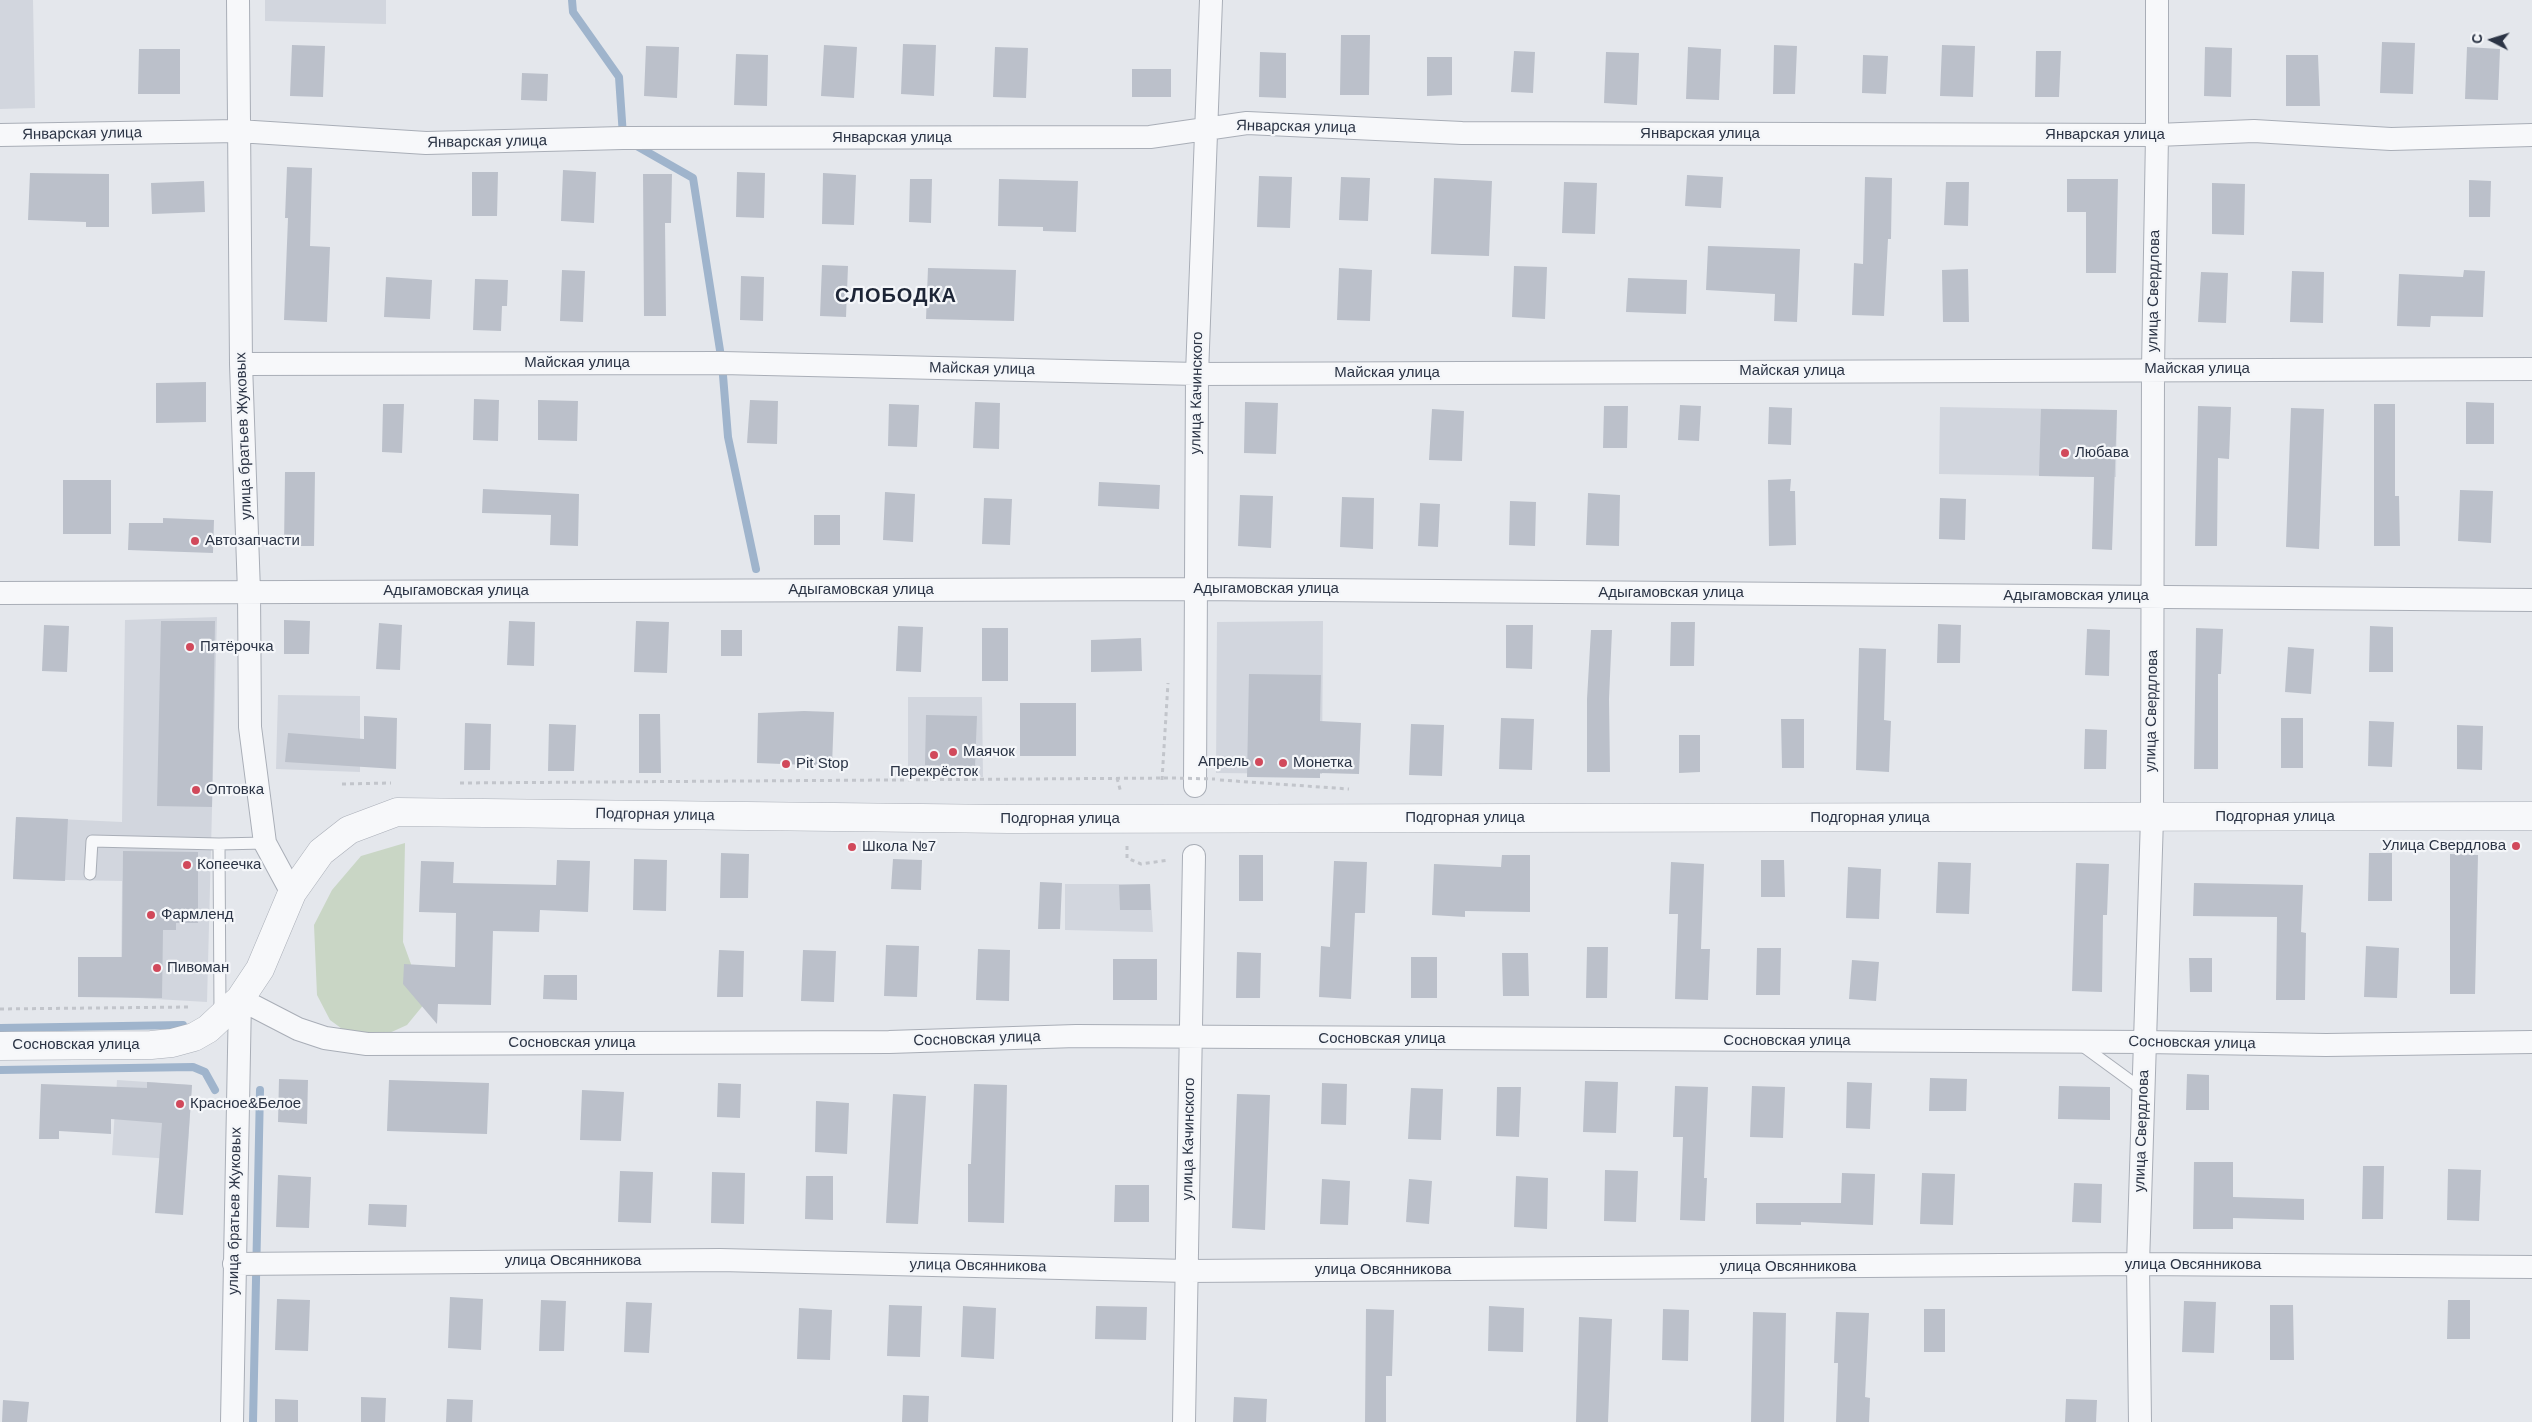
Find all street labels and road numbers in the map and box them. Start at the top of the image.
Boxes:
street label: Январская улица [1236,117,1356,137]
street label: Январская улица [22,124,142,144]
street label: Январская улица [1640,125,1760,143]
street label: Январская улица [2045,126,2165,144]
street label: Январская улица [832,129,952,147]
street label: Январская улица [427,132,547,152]
street label: улица Свердлова [2144,230,2164,352]
street label: улица Качинского [1187,332,1207,454]
street label: улица братьев Жуковых [232,352,256,520]
street label: Майская улица [524,354,630,372]
street label: Майская улица [929,359,1035,379]
street label: Майская улица [2144,360,2250,378]
street label: Майская улица [1739,362,1845,380]
street label: Майская улица [1334,364,1440,382]
street label: Адыгамовская улица [1193,580,1339,598]
street label: Адыгамовская улица [788,581,934,599]
street label: Адыгамовская улица [383,582,529,600]
street label: Адыгамовская улица [1598,584,1744,602]
street label: Адыгамовская улица [2003,587,2149,605]
street label: улица Свердлова [2142,650,2162,772]
street label: Подгорная улица [595,805,715,825]
street label: Подгорная улица [2215,808,2335,826]
street label: Подгорная улица [1405,809,1525,827]
street label: Подгорная улица [1810,809,1930,827]
street label: Подгорная улица [1000,810,1120,828]
street label: Сосновская улица [913,1028,1041,1050]
street label: Сосновская улица [1318,1030,1446,1048]
street label: Сосновская улица [1723,1032,1851,1050]
street label: Сосновская улица [2128,1033,2256,1053]
street label: Сосновская улица [508,1034,636,1052]
street label: Сосновская улица [12,1036,140,1054]
street label: улица Свердлова [2131,1069,2153,1193]
street label: улица Качинского [1179,1078,1199,1200]
street label: улица братьев Жуковых [225,1127,245,1295]
street label: улица Овсянникова [505,1252,641,1270]
street label: улица Овсянникова [910,1256,1046,1276]
street label: улица Овсянникова [2125,1256,2261,1274]
street label: улица Овсянникова [1720,1258,1856,1276]
street label: улица Овсянникова [1315,1261,1451,1279]

